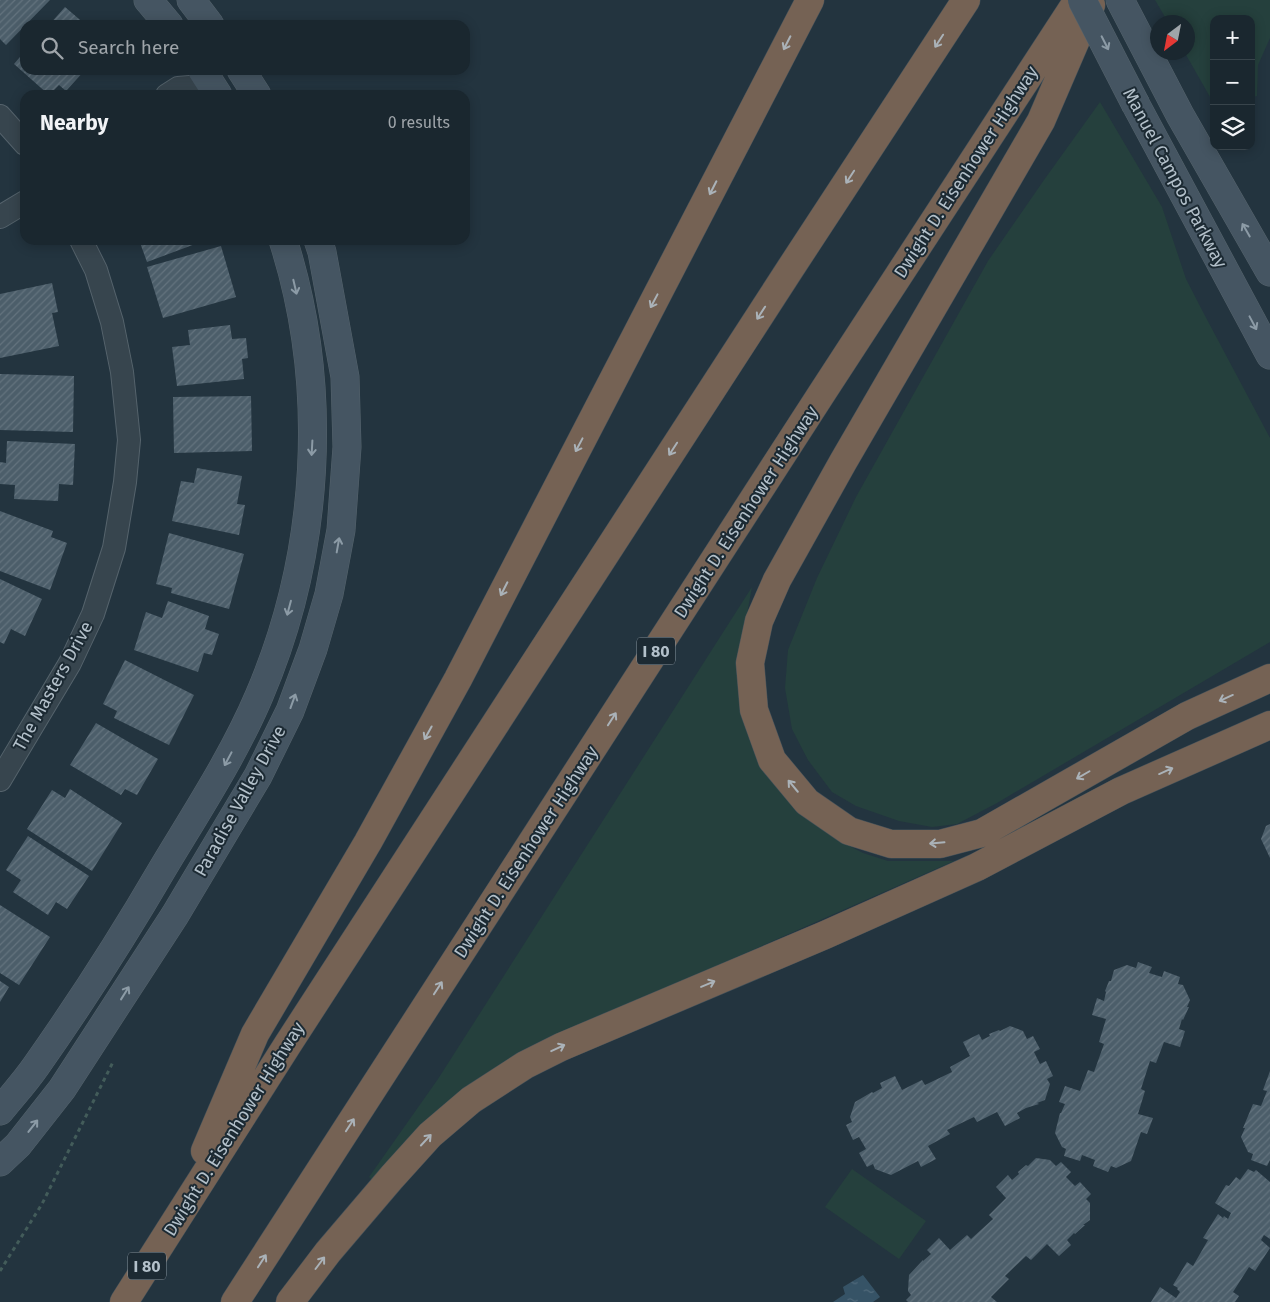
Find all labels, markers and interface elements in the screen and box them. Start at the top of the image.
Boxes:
north arrow [1150,15,1195,60]
map controls [1210,15,1255,150]
button: + [1210,15,1255,60]
search box [20,20,470,75]
icon: search [38,34,66,62]
one-way arrow [934,34,944,48]
one-way arrow [782,35,791,50]
text: Search here [78,36,179,59]
one-way arrow [1100,36,1110,50]
button: − [1210,60,1255,105]
street label: Dwight D. Eisenhower Highway [889,62,1043,282]
street label: Manuel Campos Parkway [1118,84,1232,272]
button: layers [1210,105,1255,150]
text: Nearby [40,110,108,136]
text: 0 results [388,113,450,132]
one-way arrow [845,170,855,184]
one-way arrow [708,180,718,195]
one-way arrow [1240,223,1250,237]
one-way arrow [291,278,300,294]
one-way arrow [649,293,658,308]
one-way arrow [756,306,766,320]
one-way arrow [1248,315,1258,330]
street label: Dwight D. Eisenhower Highway [669,402,823,622]
one-way arrow [574,437,583,452]
one-way arrow [308,440,317,456]
one-way arrow [668,442,678,456]
one-way arrow [333,537,343,553]
one-way arrow [499,581,508,596]
one-way arrow [284,600,293,616]
street label: The Masters Drive [8,617,98,755]
road number: I 80 [637,637,675,664]
one-way arrow [289,694,298,709]
one-way arrow [1219,694,1234,704]
one-way arrow [606,712,617,726]
street label: Paradise Valley Drive [189,722,291,880]
one-way arrow [423,725,432,740]
street label: Dwight D. Eisenhower Highway [449,742,603,962]
one-way arrow [223,751,233,766]
one-way arrow [1158,766,1173,776]
one-way arrow [1075,770,1090,780]
one-way arrow [787,779,799,792]
one-way arrow [929,839,945,848]
one-way arrow [700,979,715,989]
one-way arrow [433,981,443,995]
one-way arrow [120,986,131,1000]
street label: Dwight D. Eisenhower Highway [159,1018,309,1240]
one-way arrow [551,1043,566,1053]
one-way arrow [345,1118,355,1132]
one-way arrow [27,1120,38,1133]
one-way arrow [420,1134,432,1146]
road number: I 80 [128,1252,166,1280]
one-way arrow [256,1254,267,1268]
one-way arrow [314,1257,325,1270]

